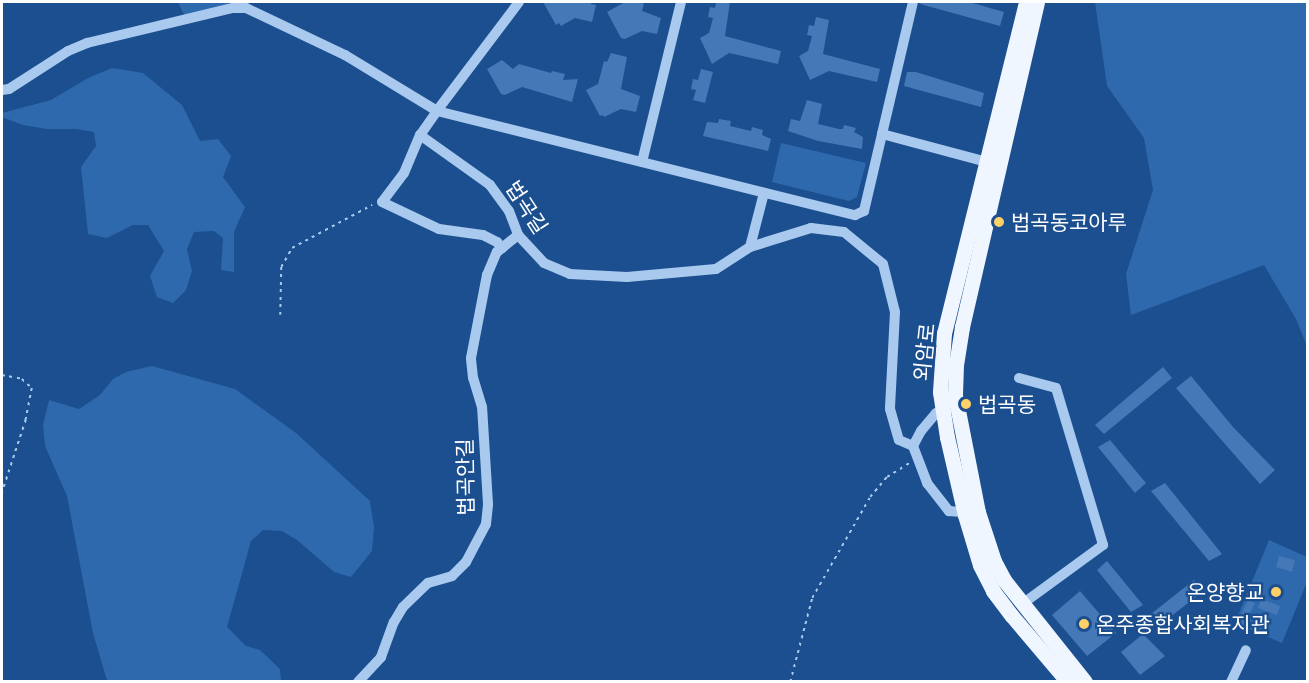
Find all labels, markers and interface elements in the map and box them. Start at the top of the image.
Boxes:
street label: 법곡길 [501,176,553,238]
place label: 법곡동코아루 [1011,209,1127,235]
marker: 법곡동코아루 [992,215,1006,229]
street label: 외암로 [908,322,940,382]
place label: 법곡동 [978,391,1036,417]
marker: 법곡동 [959,397,973,411]
street label: 법곡안길 [452,438,478,516]
place label: 온양향교 [1187,579,1264,605]
marker: 온양향교 [1269,585,1283,599]
place label: 온주종합사회복지관 [1096,611,1270,637]
marker: 온주종합사회복지관 [1077,617,1091,631]

